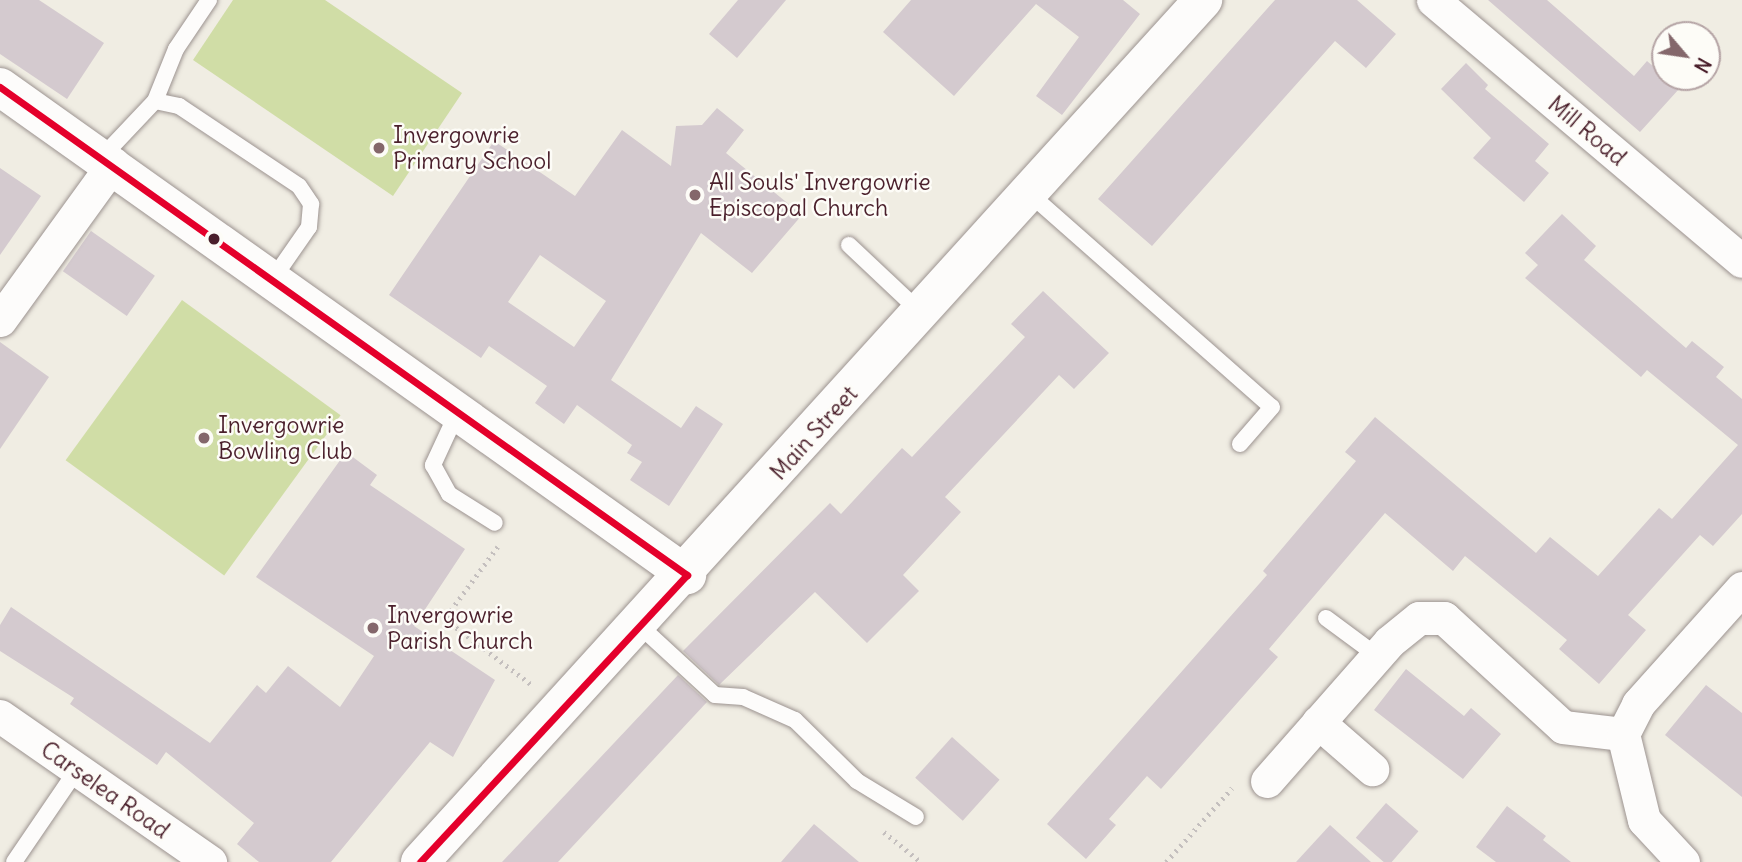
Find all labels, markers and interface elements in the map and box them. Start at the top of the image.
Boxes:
north arrow [1651,21,1721,91]
text: N [1689,54,1716,77]
street label: Mill Road [1542,90,1632,172]
place label: Invergowrie Primary School [393,121,551,175]
marker: Invergowrie Primary School [371,140,387,156]
place label: All Souls' Invergowrie Episcopal Church [709,168,931,222]
marker: All Souls' Invergowrie Episcopal Church [687,187,703,203]
unlabelled marker [207,232,221,246]
street label: Main Street [765,380,863,486]
place label: Invergowrie Bowling Club [218,411,352,465]
marker: Invergowrie Bowling Club [196,430,212,446]
place label: Invergowrie Parish Church [387,601,533,655]
marker: Invergowrie Parish Church [365,620,381,636]
street label: Carselea Road [35,736,175,844]

